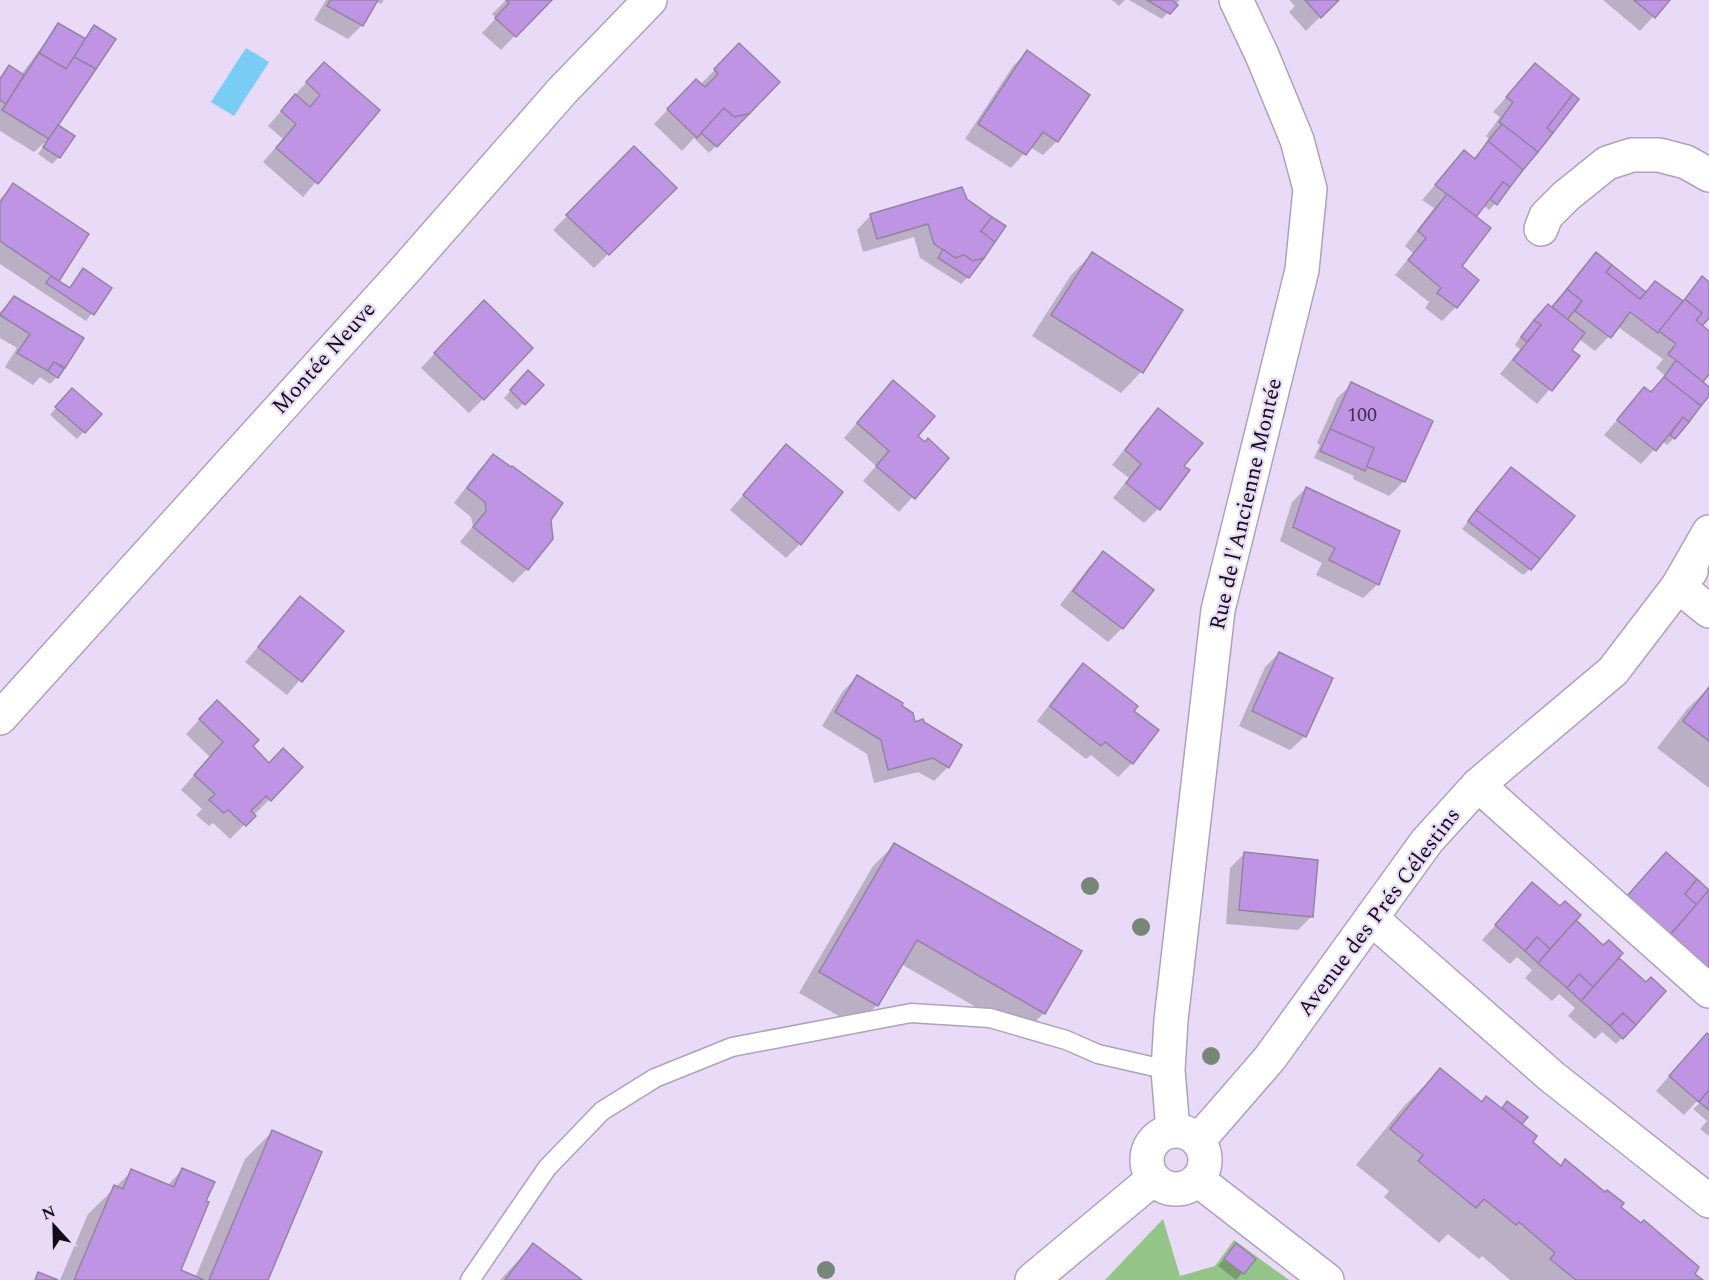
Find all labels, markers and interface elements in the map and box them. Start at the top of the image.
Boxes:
street label: Montée Neuve [264,294,384,422]
street label: Rue de l'Ancienne Montée [1201,375,1291,633]
house number: 100 [1347,400,1377,430]
street label: Avenue des Prés Célestins [1289,801,1469,1023]
north arrow [24,1196,84,1256]
text: N [38,1199,59,1227]

